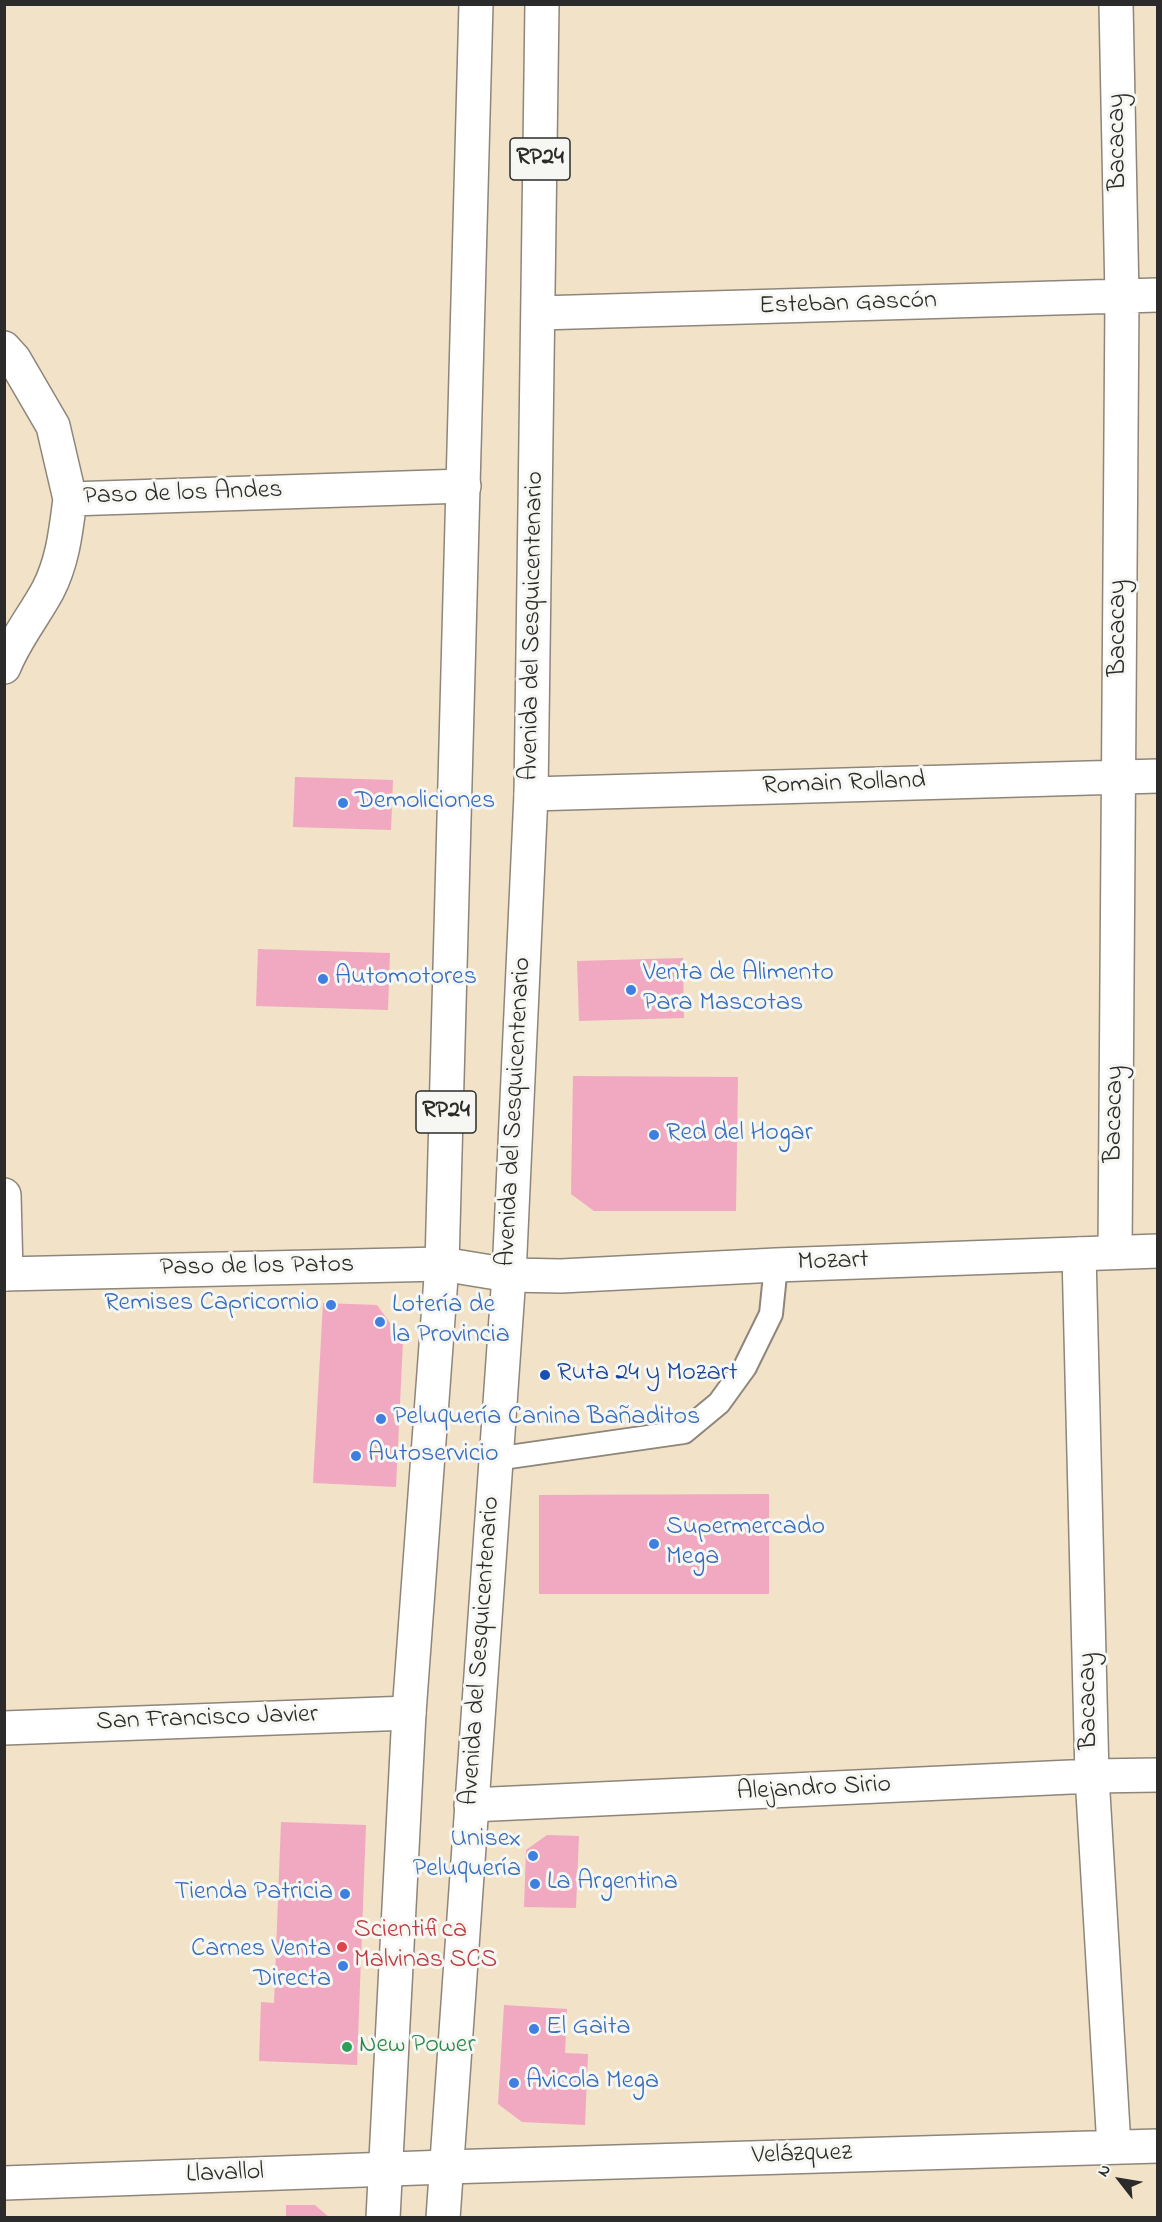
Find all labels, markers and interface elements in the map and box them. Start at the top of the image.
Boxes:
street label: Bacacay [1103,93,1135,191]
road number: RP24 [510,138,570,180]
street label: Esteban Gascón [759,286,937,324]
street label: Avenida del Sesquicentenario [516,471,552,781]
street label: Paso de los Andes [83,476,283,514]
street label: Bacacay [1104,579,1136,677]
street label: Romain Rolland [762,767,926,803]
place label: Demoliciones [355,787,495,819]
marker: Demoliciones [336,796,350,810]
street label: Avenida del Sesquicentenario [492,957,540,1267]
place label: Venta de Alimento Para Mascotas [643,959,834,1020]
place label: Automotores [335,963,477,995]
marker: Automotores [316,972,330,986]
marker: Venta de Alimento Para Mascotas [624,983,638,997]
street label: Bacacay [1100,1065,1132,1163]
road number: RP24 [416,1091,476,1133]
place label: Red del Hogar [666,1119,813,1151]
marker: Red del Hogar [647,1128,661,1142]
street label: Mozart [797,1246,869,1280]
street label: Paso de los Patos [160,1251,354,1285]
place label: Remises Capricornio [104,1289,319,1321]
place label: Lotería de la Provincia [392,1291,510,1352]
marker: Remises Capricornio [324,1298,338,1312]
marker: Lotería de la Provincia [373,1315,387,1329]
place label: Ruta 24 y Mozart [557,1359,738,1391]
marker: Ruta 24 y Mozart [538,1368,552,1382]
place label: Peluquería Canina Bañaditos [393,1403,700,1435]
marker: Peluquería Canina Bañaditos [374,1412,388,1426]
place label: Autoservicio [368,1440,498,1472]
marker: Autoservicio [349,1449,363,1463]
street label: Avenida del Sesquicentenario [456,1495,508,1807]
place label: Supermercado Mega [666,1513,825,1574]
marker: Supermercado Mega [647,1537,661,1551]
street label: Bacacay [1074,1652,1106,1750]
street label: San Francisco Javier [96,1701,318,1739]
street label: Alejandro Sirio [736,1770,892,1810]
place label: Unisex Peluquería [413,1825,521,1886]
marker: Unisex Peluquería [526,1849,540,1863]
place label: La Argentina [547,1868,678,1900]
marker: La Argentina [528,1877,542,1891]
place label: Tienda Patricia [175,1878,333,1910]
marker: Tienda Patricia [338,1887,352,1901]
place label: Scientifica Malvinas SCS [354,1916,497,1978]
place label: Carnes Venta Directa [191,1935,331,1996]
marker: Scientifica Malvinas SCS [335,1940,349,1954]
marker: Carnes Venta Directa [336,1959,350,1973]
place label: El Gaita [546,2013,630,2045]
marker: El Gaita [527,2022,541,2036]
place label: New Power [359,2031,476,2063]
marker: New Power [340,2040,354,2054]
place label: Avicola Mega [526,2067,659,2099]
marker: Avicola Mega [507,2076,521,2090]
street label: Velázquez [751,2139,853,2173]
north arrow [1090,2150,1150,2210]
street label: Llavallol [186,2158,264,2192]
text: N [1092,2160,1118,2182]

